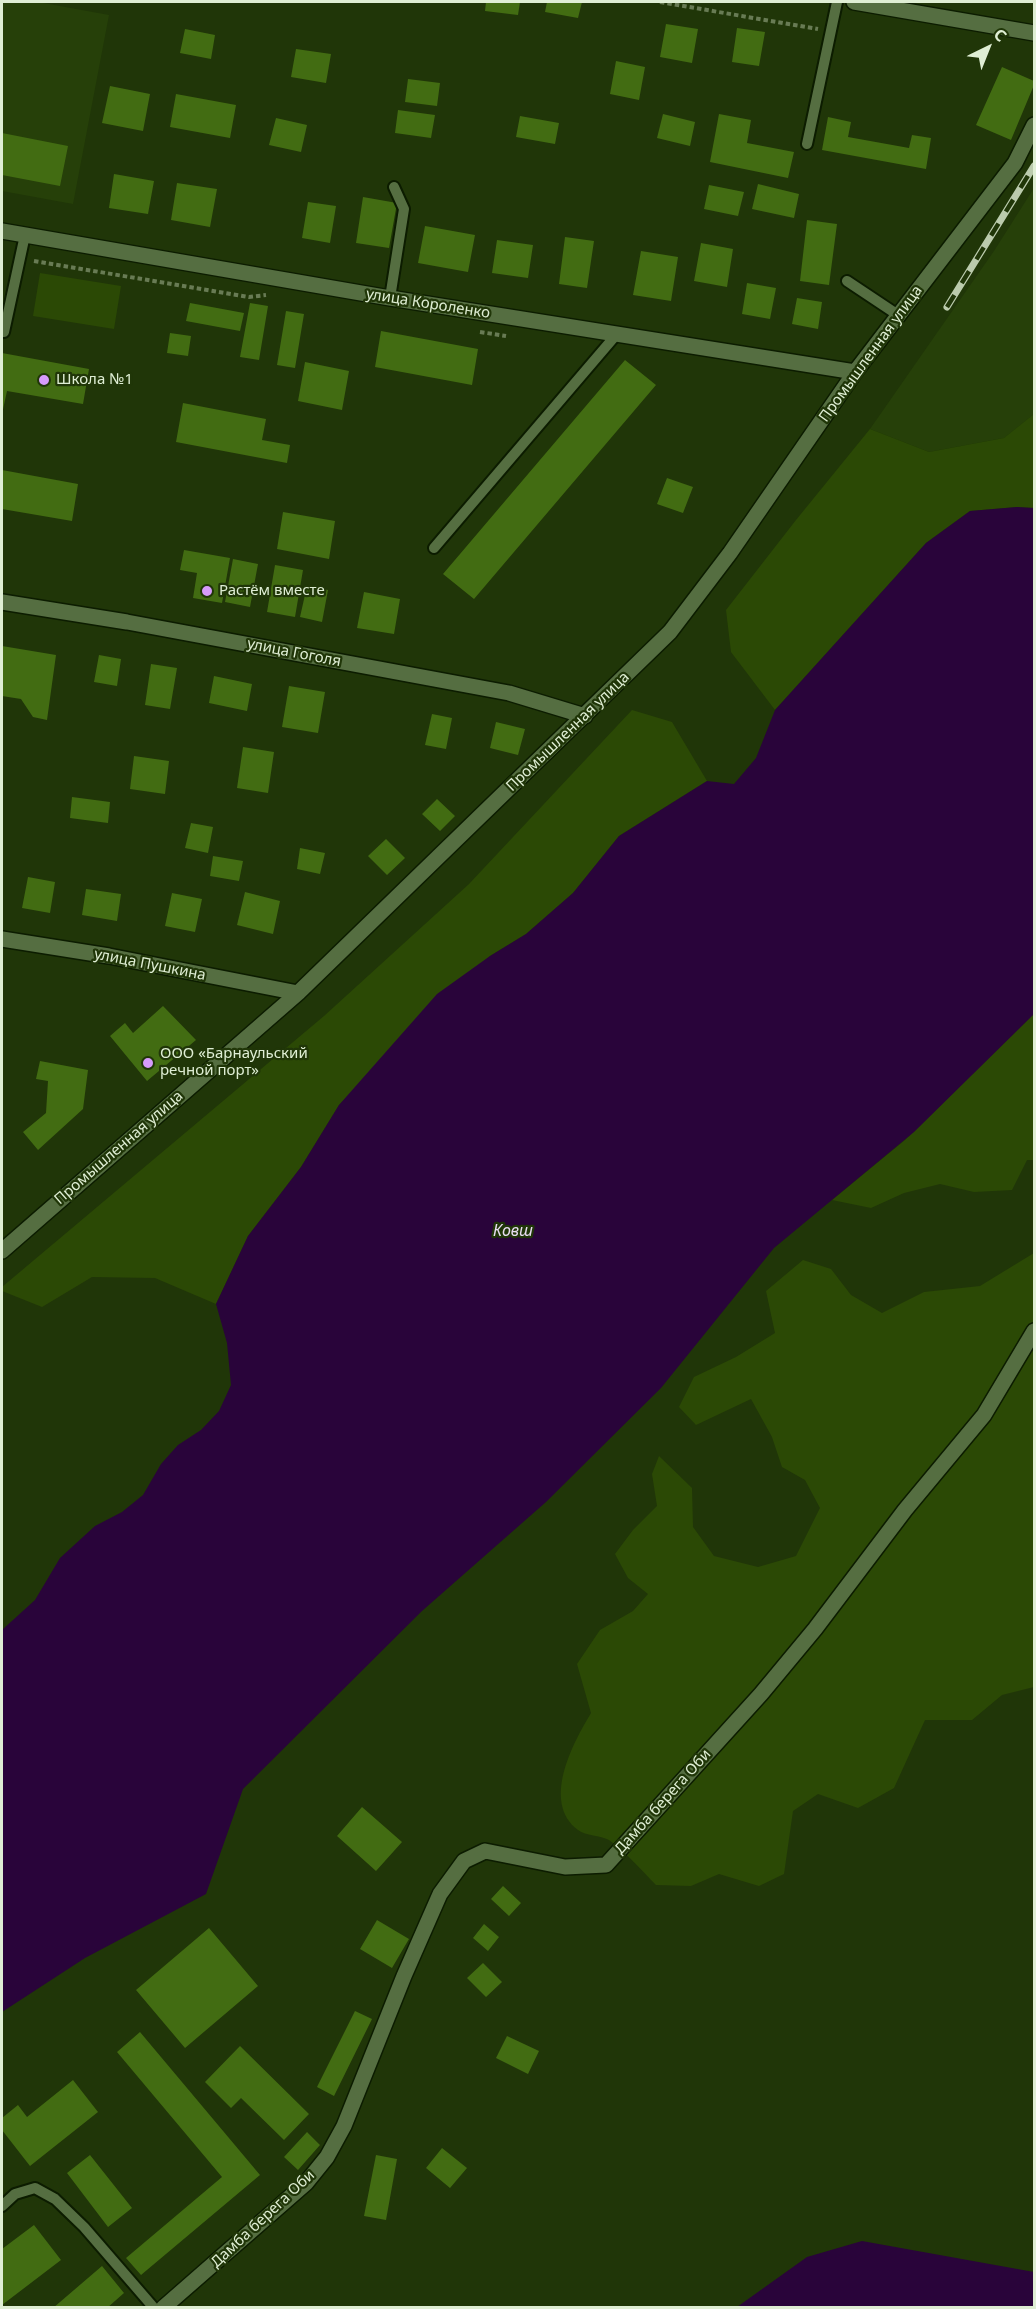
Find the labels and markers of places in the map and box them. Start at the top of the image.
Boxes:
place label: Школа №1 [56,371,133,389]
marker: Школа №1 [37,373,51,387]
place label: Растём вместе [219,582,325,600]
marker: Растём вместе [200,584,214,598]
place label: ООО «Барнаульский речной порт» [160,1045,308,1080]
marker: ООО «Барнаульский речной порт» [141,1056,155,1070]

